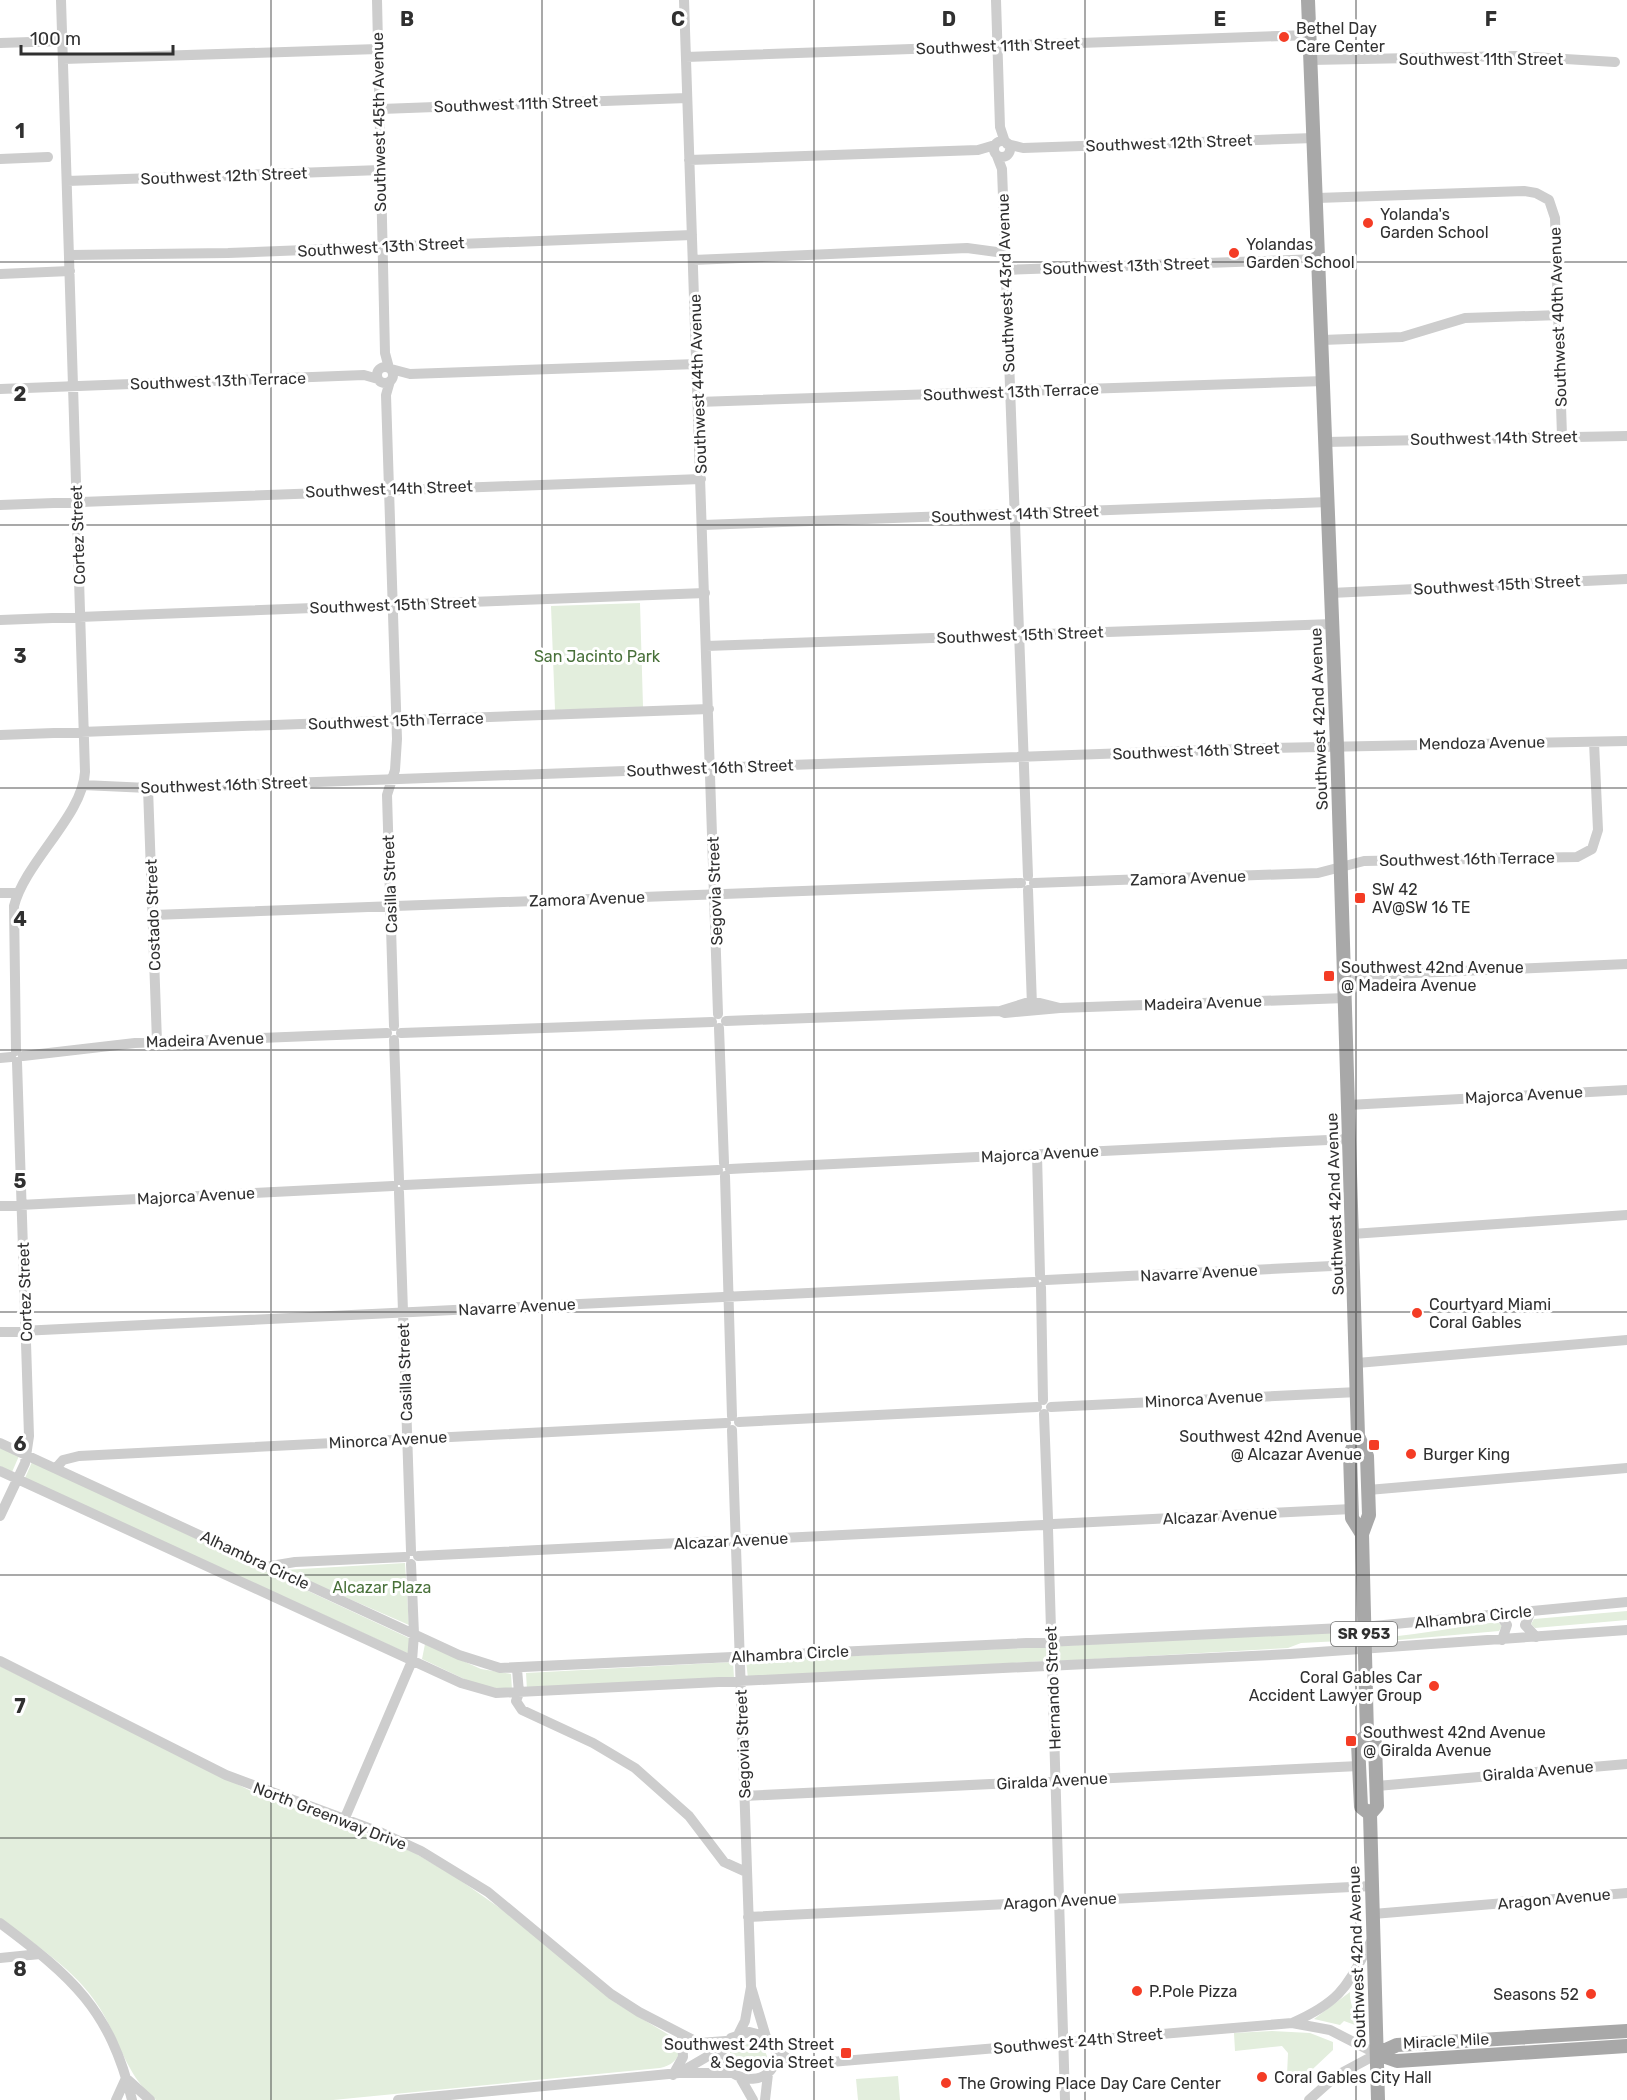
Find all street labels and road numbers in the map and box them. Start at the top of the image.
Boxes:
street label: Southwest 45th Avenue [368,32,390,212]
street label: Southwest 11th Street [915,34,1081,58]
street label: Southwest 11th Street [1399,50,1563,69]
street label: Southwest 11th Street [433,92,599,116]
street label: Southwest 12th Street [1085,131,1253,155]
street label: Southwest 12th Street [140,164,308,188]
street label: Southwest 43rd Avenue [993,193,1019,373]
street label: Southwest 40th Avenue [1545,227,1571,407]
street label: Southwest 13th Street [297,233,465,261]
street label: Southwest 13th Street [1042,254,1210,278]
street label: Southwest 44th Avenue [685,294,711,474]
street label: Southwest 13th Terrace [130,368,306,394]
street label: Southwest 13th Terrace [923,379,1099,405]
street label: Southwest 14th Street [1410,427,1578,449]
street label: Southwest 14th Street [305,477,473,501]
street label: Cortez Street [67,485,89,585]
street label: Southwest 14th Street [931,502,1099,526]
street label: Southwest 15th Street [1413,571,1581,599]
street label: Southwest 15th Street [309,593,477,617]
street label: Southwest 15th Street [936,623,1104,647]
street label: Southwest 42nd Avenue [1306,627,1332,811]
street label: Southwest 15th Terrace [308,708,484,734]
street label: Mendoza Avenue [1419,732,1545,754]
street label: Southwest 16th Street [1112,739,1280,763]
street label: Southwest 16th Street [626,756,794,780]
street label: Southwest 16th Street [140,773,308,797]
street label: Casilla Street [379,835,401,933]
street label: Segovia Street [704,836,726,946]
street label: Southwest 16th Terrace [1379,848,1555,870]
street label: Costado Street [142,859,164,971]
street label: Zamora Avenue [1130,866,1246,890]
street label: Zamora Avenue [529,887,645,911]
street label: Madeira Avenue [1144,991,1262,1015]
street label: Madeira Avenue [146,1028,264,1052]
street label: Majorca Avenue [1465,1082,1583,1108]
street label: Southwest 42nd Avenue [1322,1112,1348,1296]
street label: Majorca Avenue [981,1141,1099,1167]
street label: Majorca Avenue [137,1183,255,1209]
street label: Cortez Street [14,1242,36,1342]
street label: Navarre Avenue [1140,1260,1258,1286]
street label: Navarre Avenue [458,1294,576,1320]
street label: Casilla Street [394,1323,416,1421]
street label: Minorca Avenue [1144,1386,1264,1412]
street label: Minorca Avenue [328,1427,448,1453]
street label: Alcazar Avenue [1162,1504,1278,1528]
street label: Alhambra Circle [198,1527,312,1594]
street label: Alcazar Avenue [673,1529,789,1553]
street label: Alhambra Circle [1413,1601,1533,1633]
road number: SR 953 [1331,1622,1397,1646]
street label: Hernando Street [1041,1626,1065,1750]
street label: Alhambra Circle [731,1641,849,1667]
street label: Segovia Street [732,1689,754,1799]
street label: Giralda Avenue [1482,1757,1594,1785]
street label: Giralda Avenue [996,1769,1108,1793]
street label: North Greenway Drive [251,1778,409,1854]
street label: Southwest 42nd Avenue [1344,1865,1370,2049]
street label: Aragon Avenue [1497,1885,1611,1913]
street label: Aragon Avenue [1003,1889,1117,1913]
street label: Southwest 24th Street [993,2024,1163,2058]
street label: Miracle Mile [1402,2029,1490,2053]

